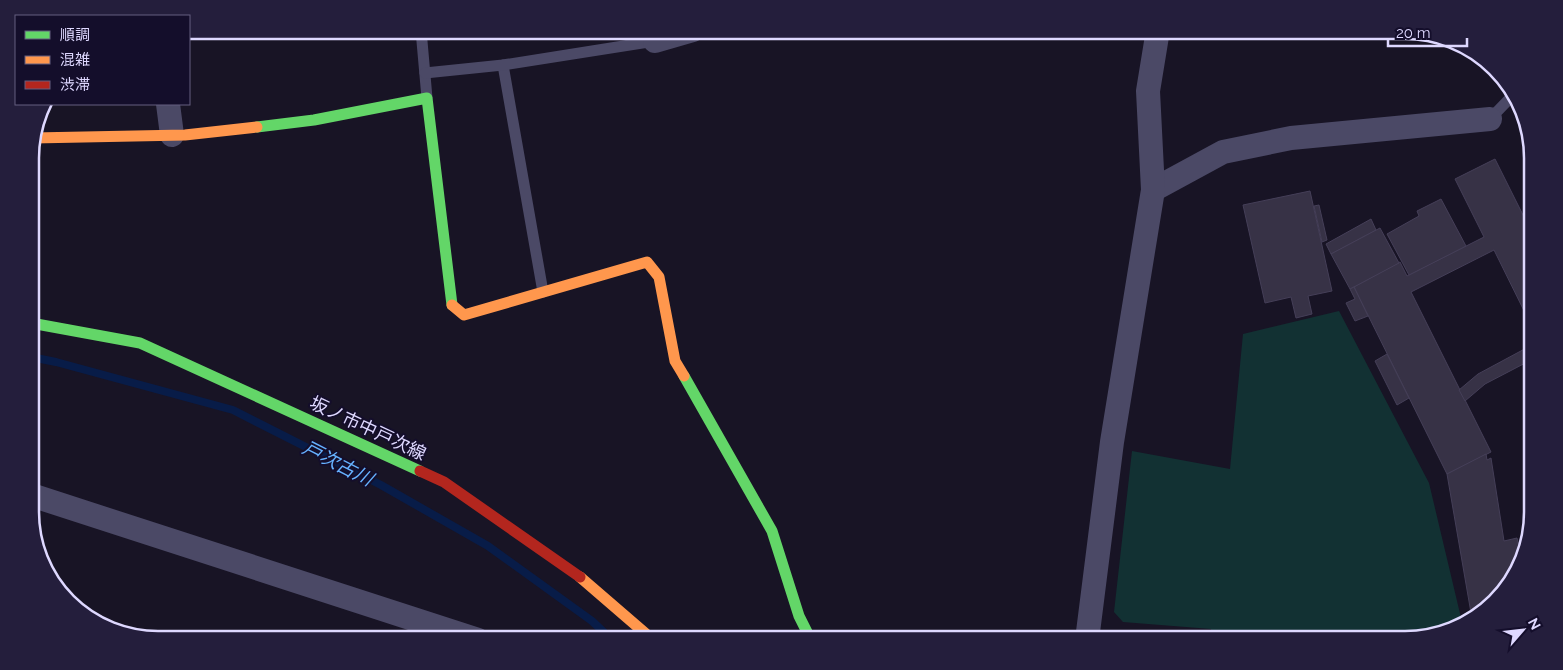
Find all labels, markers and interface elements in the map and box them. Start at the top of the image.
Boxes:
legend [15,15,190,105]
scale bar [1388,15,1467,47]
text: 20 m [1396,24,1431,42]
text: 順調 [60,26,90,44]
text: 混雑 [60,51,90,69]
text: 渋滞 [60,76,90,94]
street label: 坂ノ市中戸次線 [306,392,430,464]
water label: 戸次古川 [299,436,379,491]
north arrow [1498,605,1548,655]
text: N [1525,615,1544,632]

